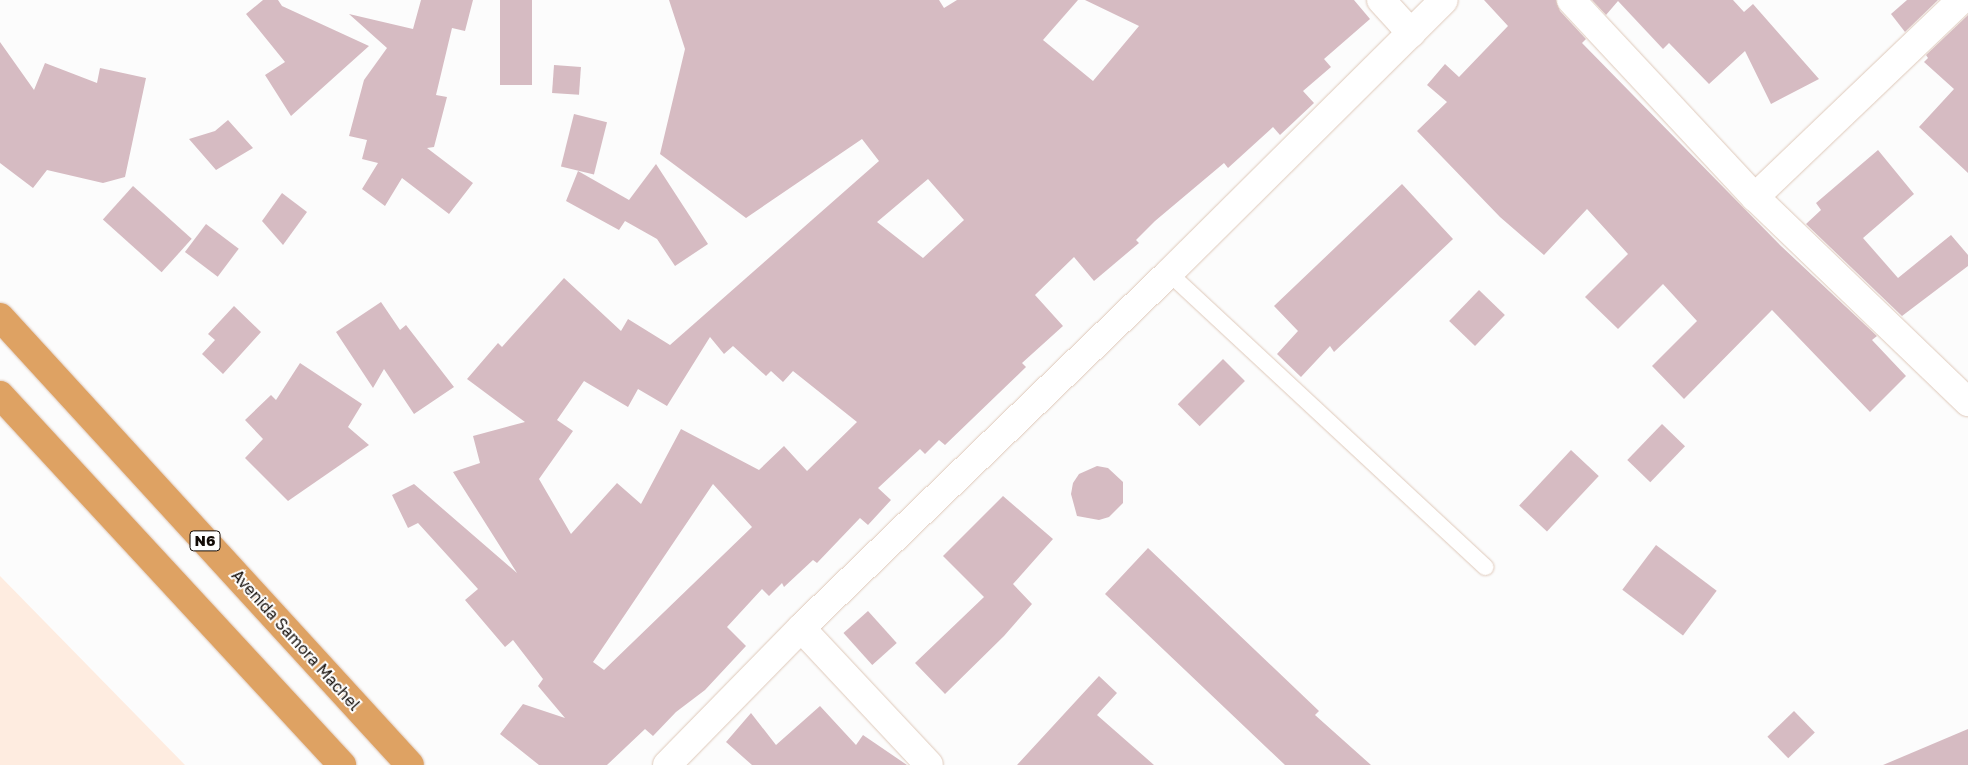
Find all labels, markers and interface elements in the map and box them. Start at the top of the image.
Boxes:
road number: N6 [189,528,221,554]
street label: Avenida Samora Machel [228,566,364,714]

